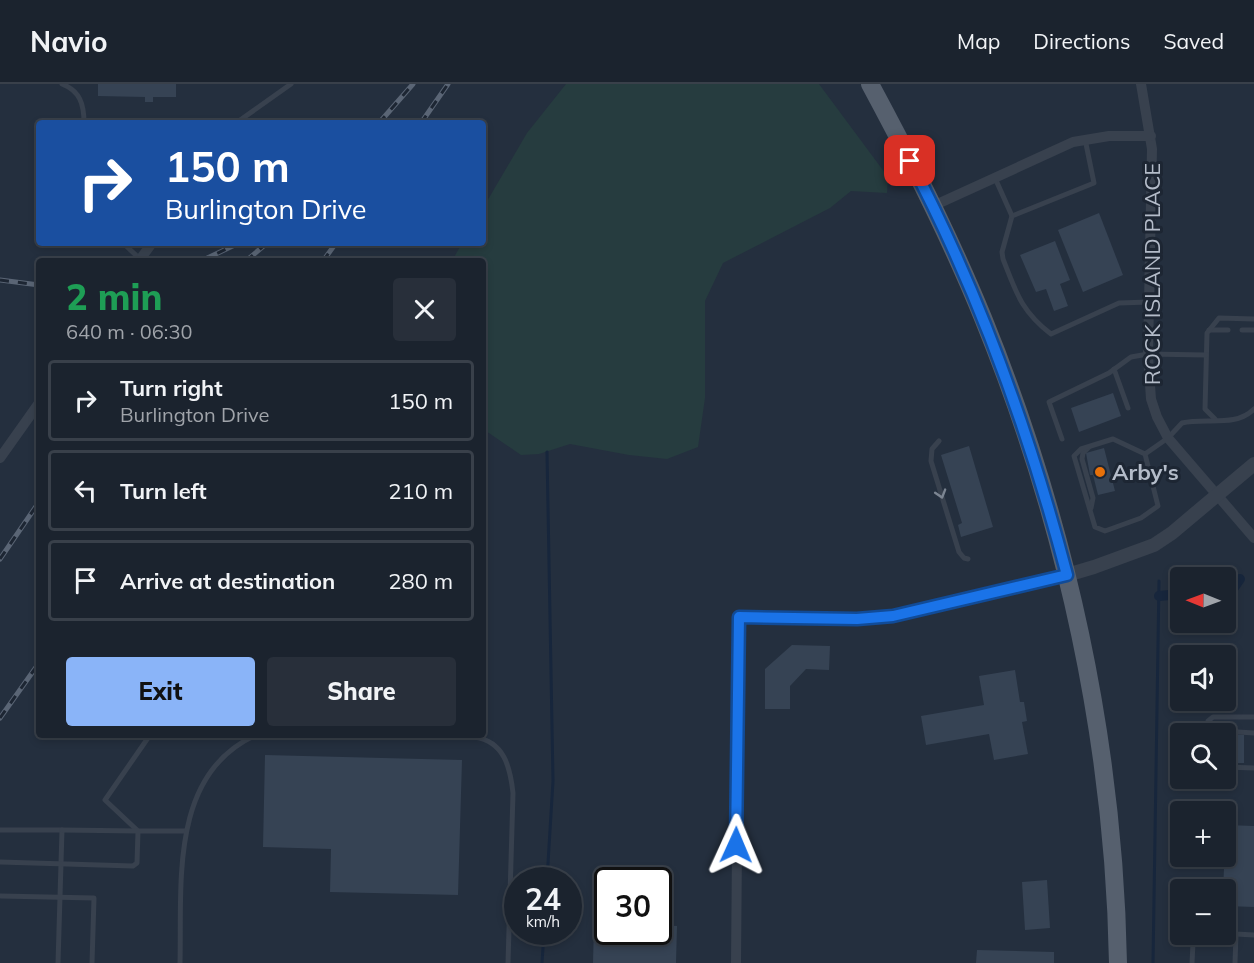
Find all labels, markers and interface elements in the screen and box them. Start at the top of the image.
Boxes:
text: Navio [30,24,107,59]
text: Map [957,28,1000,54]
text: Directions [1033,28,1130,54]
text: Saved [1163,28,1224,54]
pin [884,135,935,186]
text: 150 m [165,140,290,193]
icon: right [66,144,144,222]
icon: arrive [893,144,926,177]
street label: ROCK ISLAND PLACE [1138,163,1166,385]
text: Burlington Drive [165,192,367,226]
text: 2 min [66,274,162,319]
button: close [393,278,456,341]
text: 640 m · 06:30 [66,319,192,344]
text: Turn right [120,374,223,402]
icon: right [69,384,102,417]
text: 150 m [388,387,453,415]
text: Burlington Drive [120,402,269,427]
place label: Arby's [1112,458,1179,486]
marker: Arby's [1093,465,1107,479]
icon: left [69,474,102,507]
text: Turn left [120,477,207,505]
text: 210 m [388,477,453,505]
one-way arrow [934,488,946,499]
icon: arrive [69,564,102,597]
text: Arrive at destination [120,567,335,595]
text: 280 m [388,567,453,595]
north arrow [1170,567,1236,633]
map controls [1170,567,1236,945]
button: sound [1170,645,1236,711]
button: Exit [66,657,255,726]
button: Share [267,657,456,726]
button: search [1170,723,1236,789]
button: + [1170,801,1236,867]
position arrow [704,813,768,877]
speed limit sign: 30 [594,867,672,945]
button: − [1170,879,1236,945]
text: 24 [525,880,561,918]
text: km/h [526,912,560,931]

